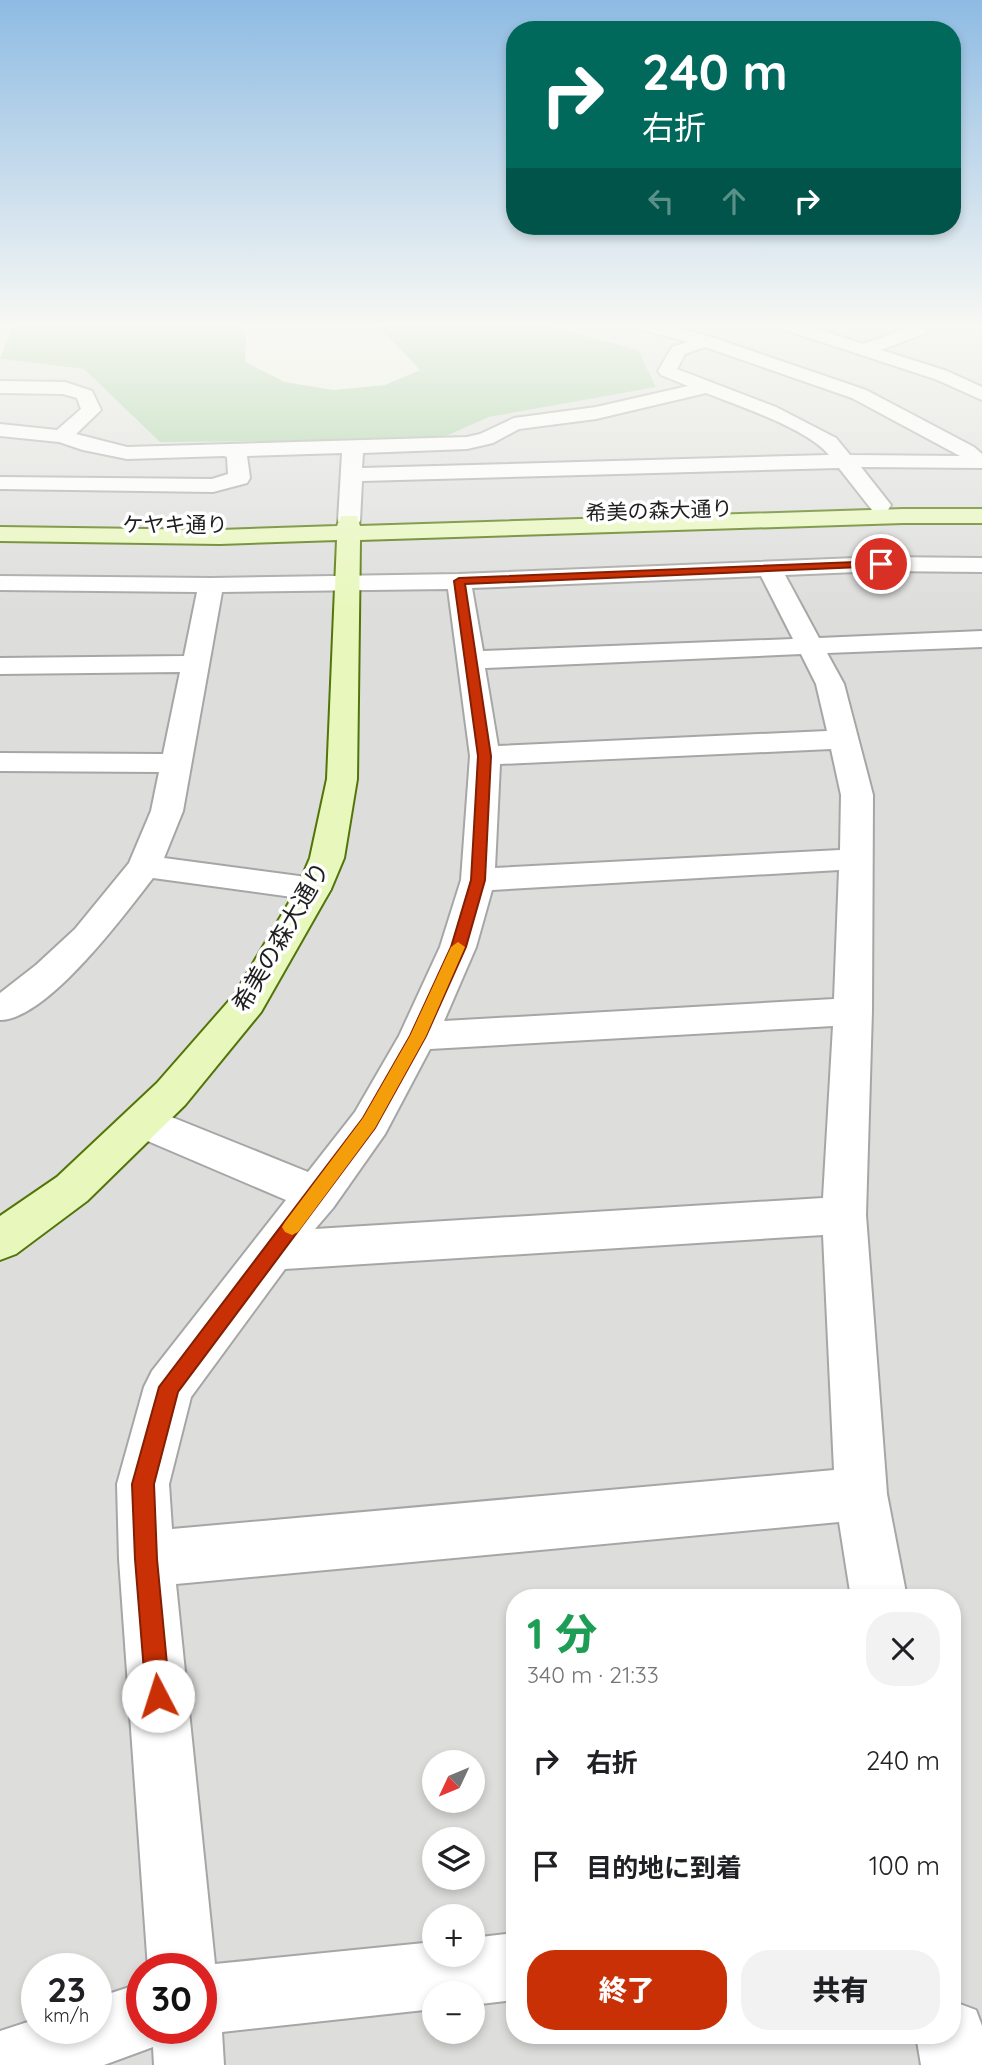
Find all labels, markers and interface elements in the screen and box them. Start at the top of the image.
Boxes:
text: 240 m [642,41,788,102]
icon: right [527,49,618,140]
text: 右折 [642,107,706,147]
icon: left [642,182,680,220]
icon: ahead [715,182,753,220]
icon: right [788,182,826,220]
street label: 希美の森大通り [585,494,733,526]
street label: ケヤキ通り [123,511,228,537]
pin [851,534,911,594]
icon: arrive [862,545,900,583]
street label: 希美の森大通り [225,856,335,1017]
text: 1 分 [527,1607,597,1660]
button: close [866,1612,940,1686]
position arrow [121,1659,195,1733]
text: 340 m · 21:33 [527,1660,659,1689]
icon: right [527,1742,565,1780]
text: 240 m [866,1744,940,1777]
text: 右折 [586,1746,638,1779]
north arrow [422,1750,485,1813]
map controls [422,1750,485,2044]
button: layers [422,1827,485,1890]
icon: arrive [527,1847,565,1885]
text: 100 m [869,1849,940,1882]
text: 目的地に到着 [586,1851,742,1884]
button: + [422,1904,485,1967]
button: 終了 [527,1950,727,2030]
button: 共有 [741,1950,940,2030]
speed limit sign: 30 [126,1953,217,2044]
text: 23 [47,1967,86,2011]
button: − [422,1981,485,2044]
text: km/h [44,2004,89,2027]

